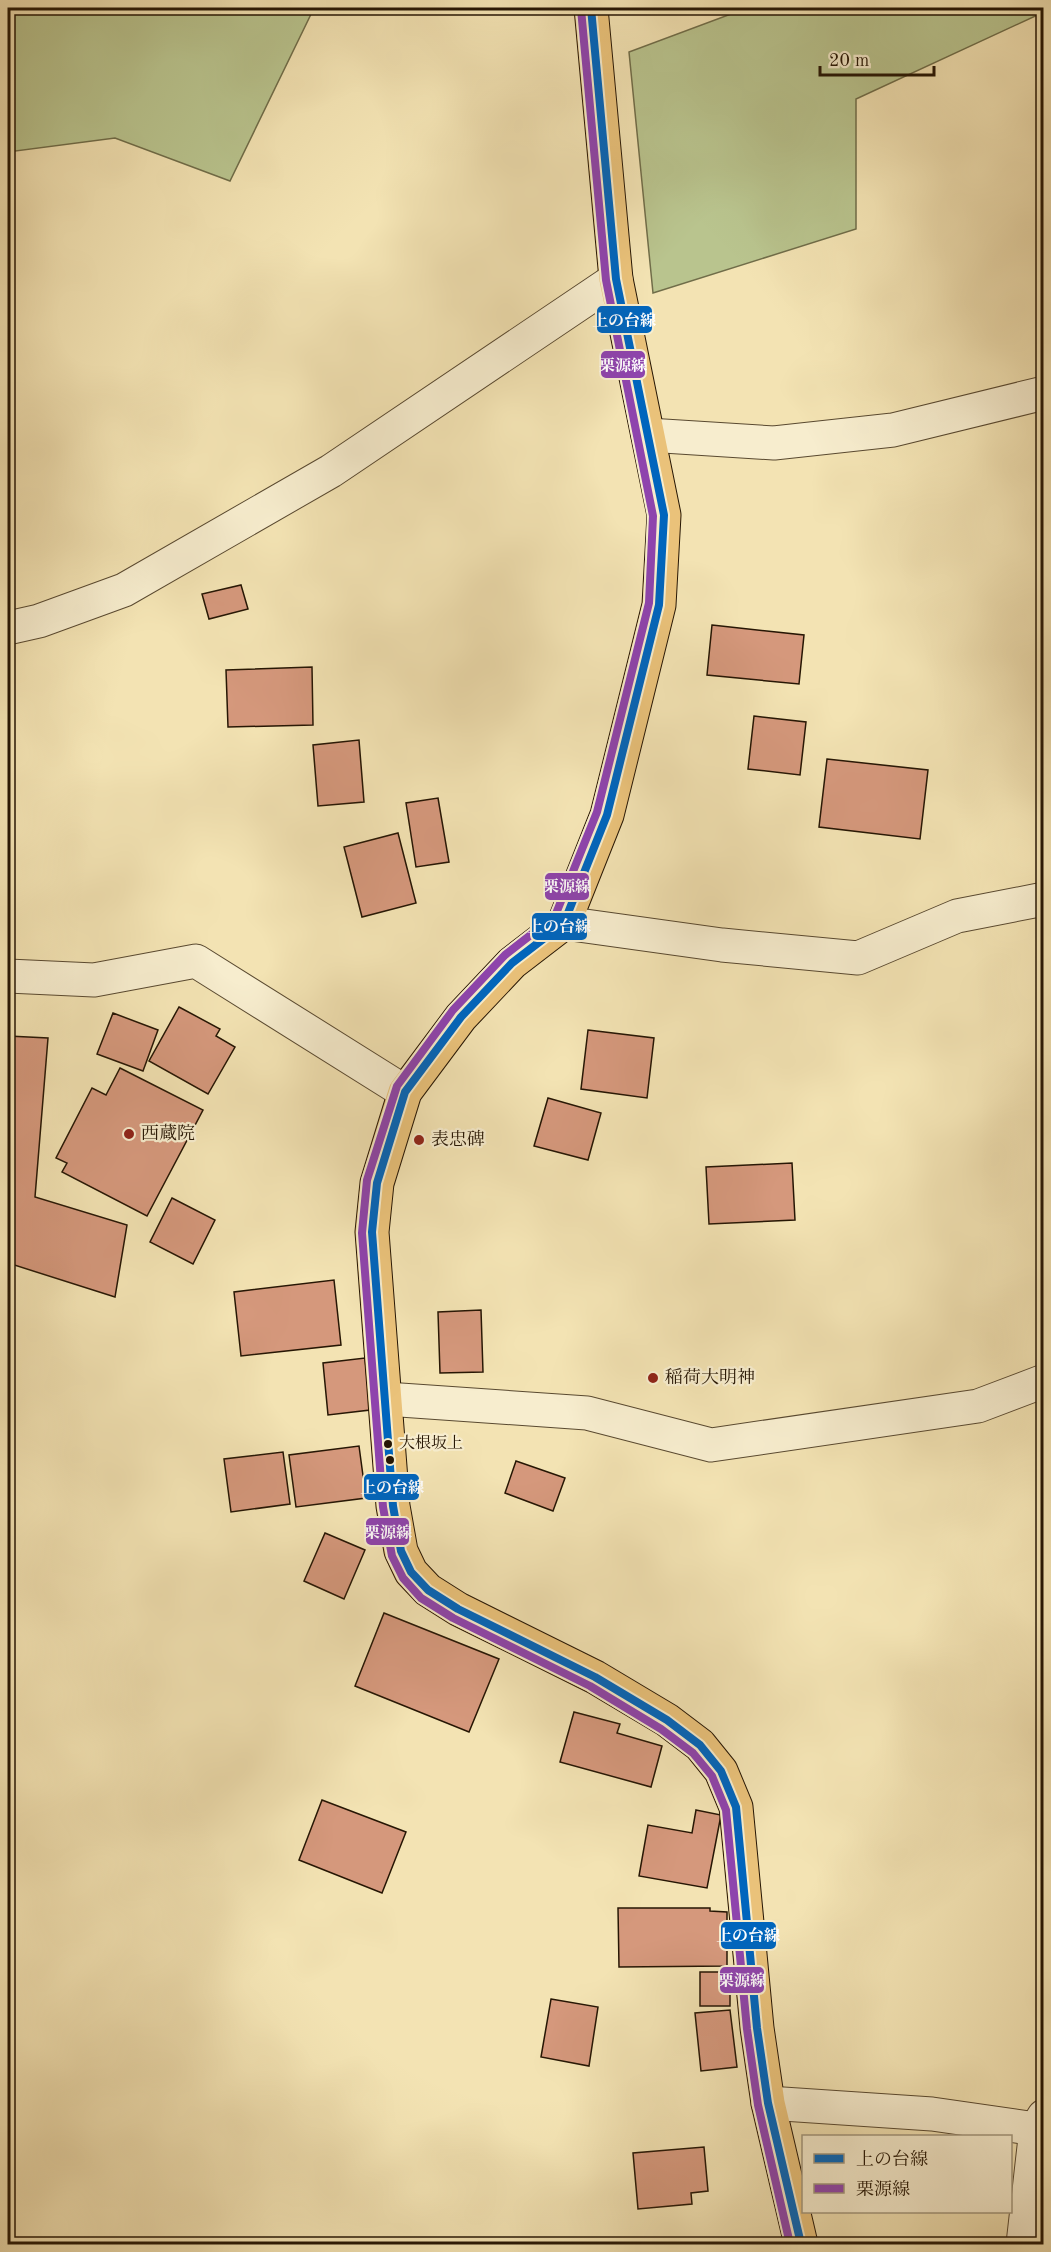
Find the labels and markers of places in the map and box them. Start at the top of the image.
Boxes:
place label: 西蔵院 [141,1123,195,1143]
marker: 西蔵院 [122,1127,136,1141]
place label: 表忠碑 [431,1129,485,1149]
marker: 表忠碑 [412,1133,426,1147]
place label: 稲荷大明神 [665,1367,755,1387]
marker: 稲荷大明神 [646,1371,660,1385]
place label: 大根坂上 [399,1434,463,1452]
marker: 大根坂上 [382,1438,394,1450]
unlabelled marker [384,1454,396,1466]

